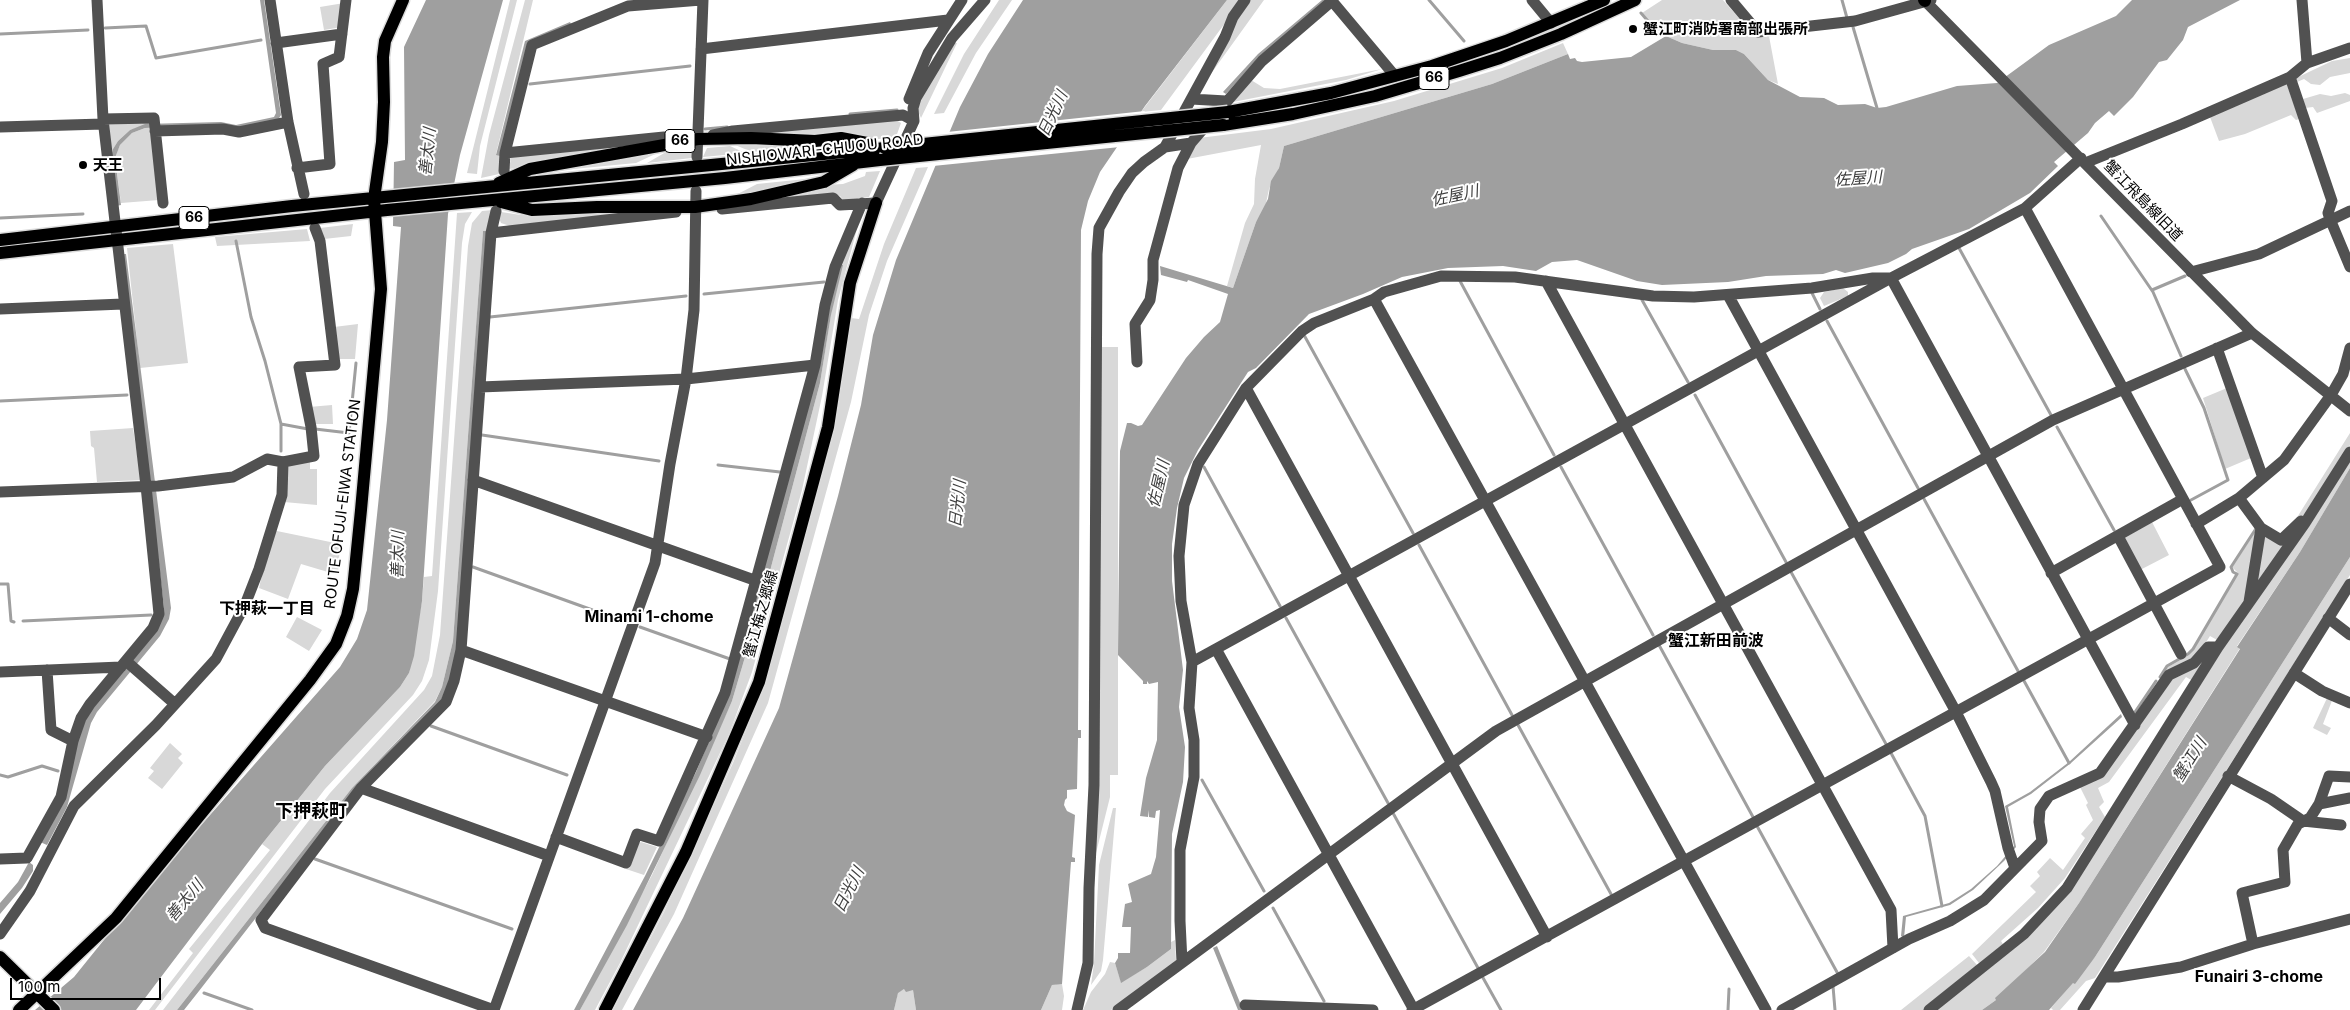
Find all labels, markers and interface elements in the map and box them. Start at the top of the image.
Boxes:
place label: 蟹江町消防署南部出張所 [1643,20,1808,38]
marker: 蟹江町消防署南部出張所 [1627,23,1639,35]
road number: 66 [1419,66,1449,90]
water label: 日光川 [1034,88,1072,140]
water label: 善太川 [416,127,440,177]
road number: 66 [665,130,695,152]
street label: NISHIOWARI-CHUOU ROAD [725,131,925,169]
place label: 天王 [93,156,123,174]
street label: 蟹江飛島線旧道 [2100,157,2186,245]
marker: 天王 [77,159,89,171]
water label: 佐屋川 [1833,168,1883,190]
water label: 佐屋川 [1430,182,1480,210]
road number: 66 [179,207,209,230]
street label: ROUTE OFUJI-EIWA STATION [321,398,365,610]
water label: 佐屋川 [1144,458,1174,510]
water label: 日光川 [946,479,970,529]
water label: 善太川 [388,531,408,579]
street label: 蟹江梅之郷線 [740,568,782,660]
district label: 下押萩一丁目 [219,599,315,619]
district label: Minami 1-chome [585,607,713,627]
district label: 蟹江新田前波 [1668,631,1764,651]
water label: 蟹江川 [2169,735,2211,785]
district label: 下押萩町 [275,801,347,823]
water label: 日光川 [830,864,868,916]
water label: 善太川 [162,876,208,926]
district label: Funairi 3-chome [2195,967,2323,987]
scale bar [12,968,164,1000]
text: 100 m [18,977,60,996]

